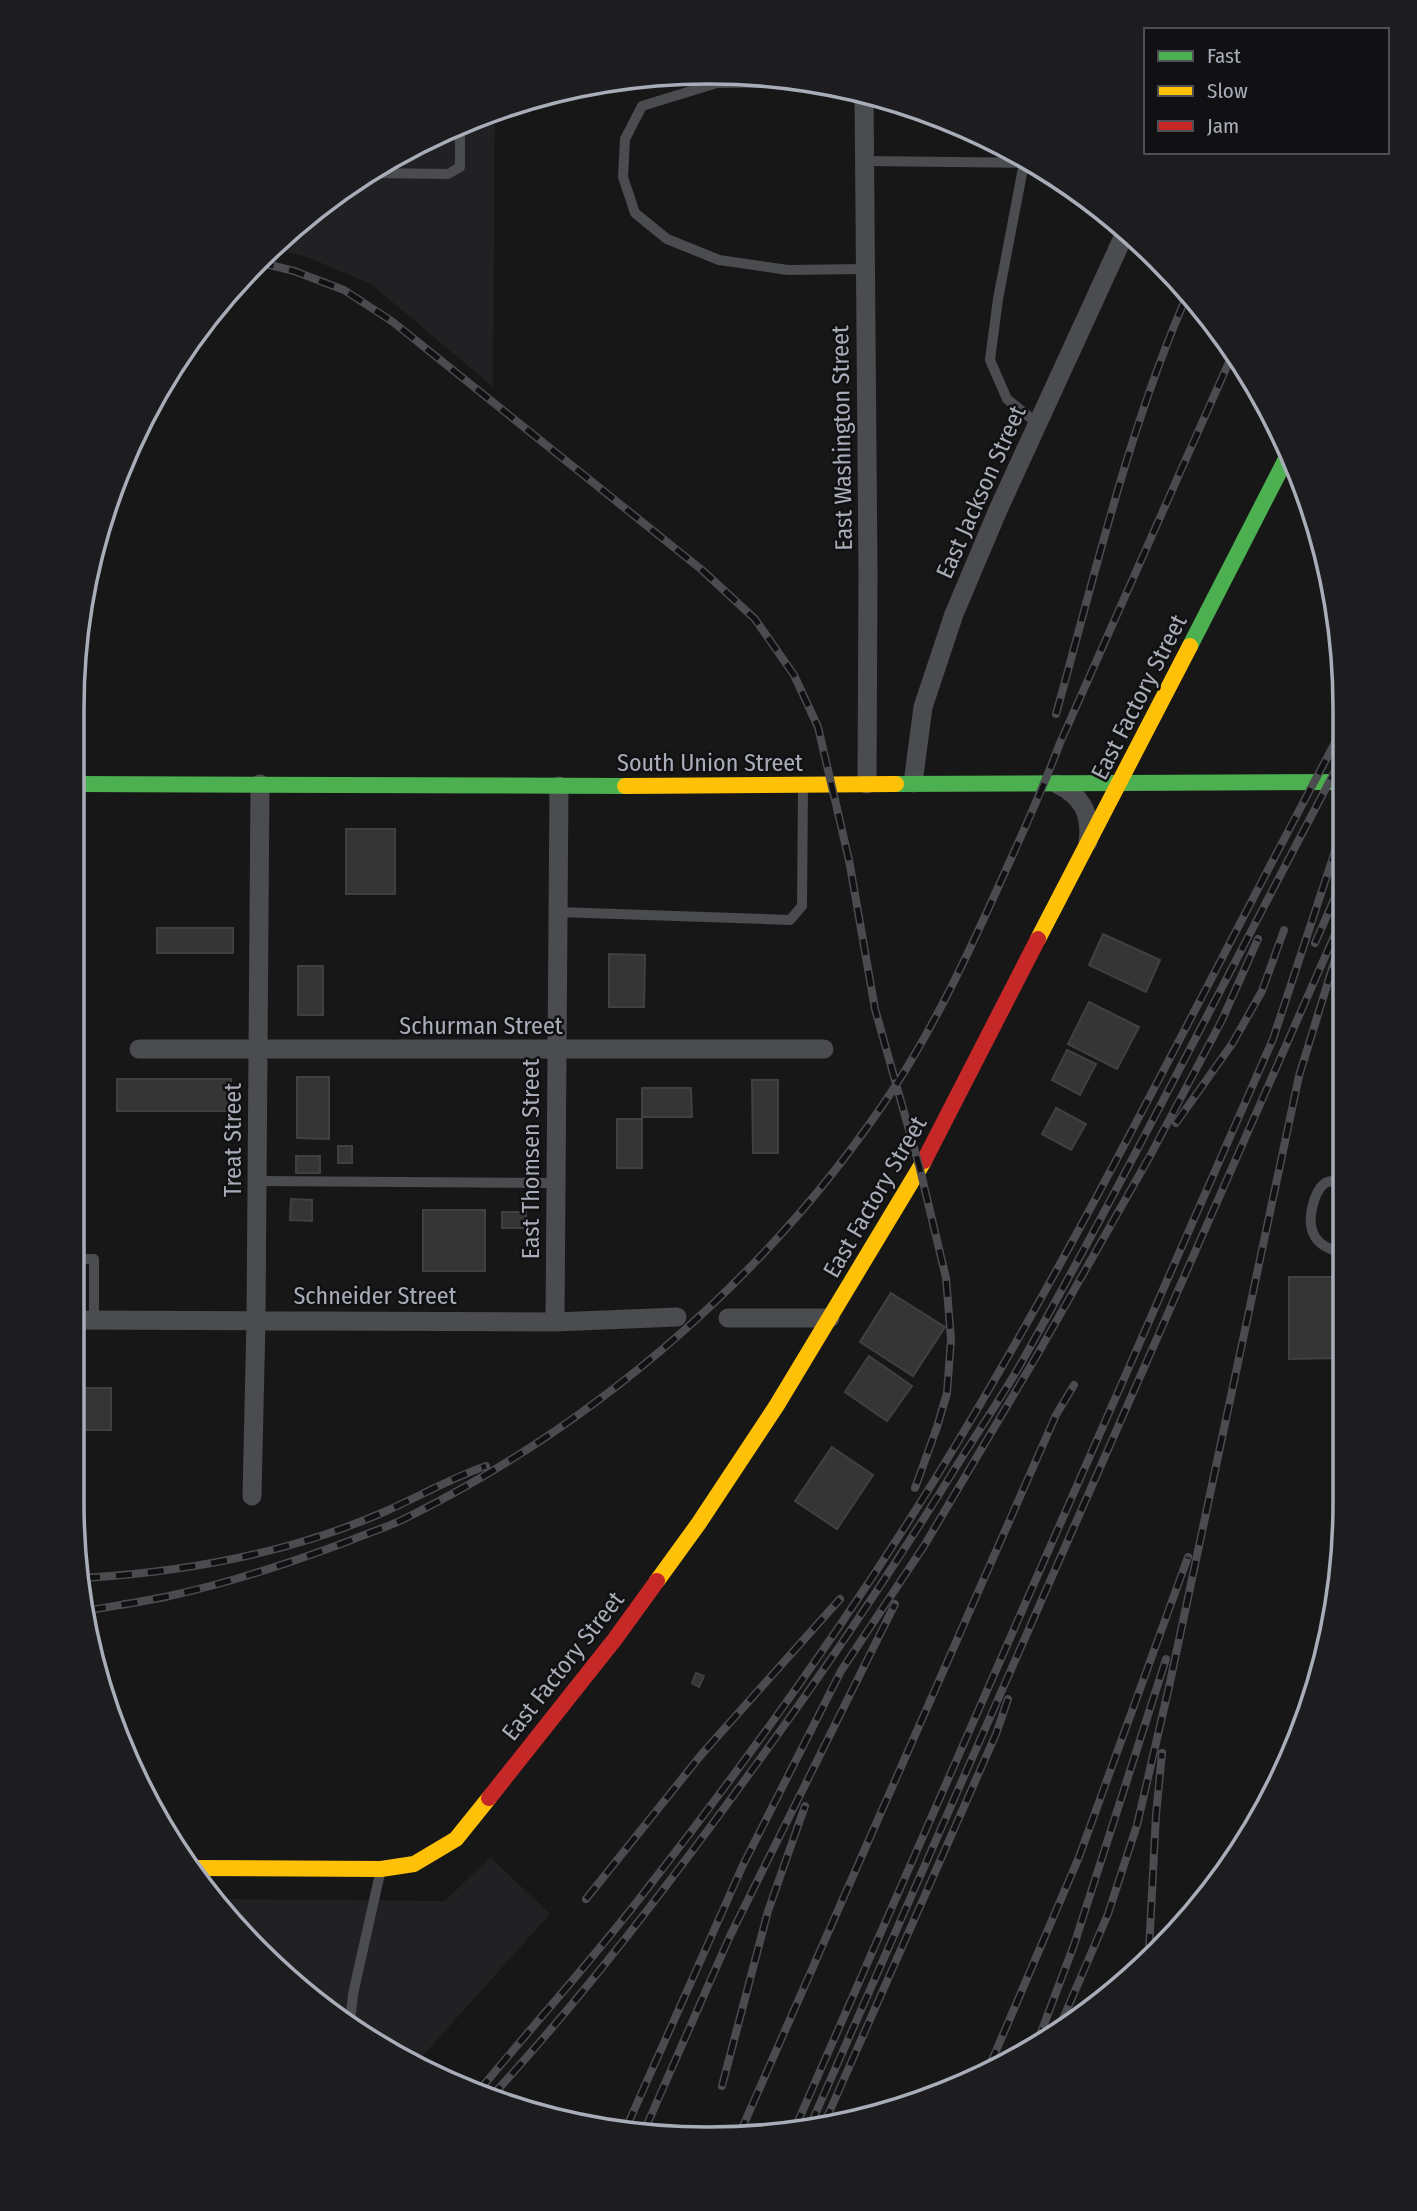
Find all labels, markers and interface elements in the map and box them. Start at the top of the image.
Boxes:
legend [1144,28,1389,154]
text: Fast [1207,43,1241,69]
text: Slow [1207,78,1248,104]
text: Jam [1207,113,1239,139]
street label: East Washington Street [826,325,858,551]
street label: East Jackson Street [930,401,1032,583]
street label: East Factory Street [1085,610,1193,784]
street label: South Union Street [617,749,803,777]
street label: Schurman Street [399,1012,563,1040]
street label: East Thomsen Street [517,1059,545,1259]
street label: Treat Street [219,1083,247,1197]
street label: East Factory Street [818,1111,933,1282]
street label: Schneider Street [293,1282,457,1310]
street label: East Factory Street [496,1586,630,1746]

